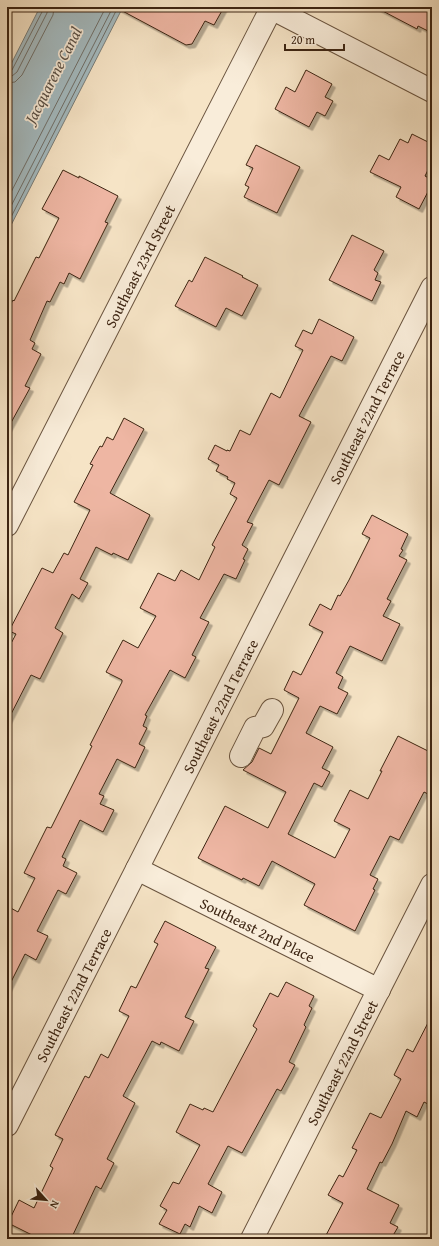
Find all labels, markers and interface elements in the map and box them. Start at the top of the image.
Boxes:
water label: Jacquarene Canal [17,22,88,130]
scale bar [285,26,344,52]
text: 20 m [291,31,315,48]
street label: Southeast 23rd Street [99,200,180,331]
street label: Southeast 22nd Terrace [324,346,409,488]
street label: Southeast 22nd Terrace [177,635,263,777]
street label: Southeast 2nd Place [197,892,319,967]
street label: Southeast 22nd Terrace [30,924,116,1065]
street label: Southeast 22nd Street [301,996,383,1129]
north arrow [26,1180,66,1220]
text: N [46,1198,64,1212]

